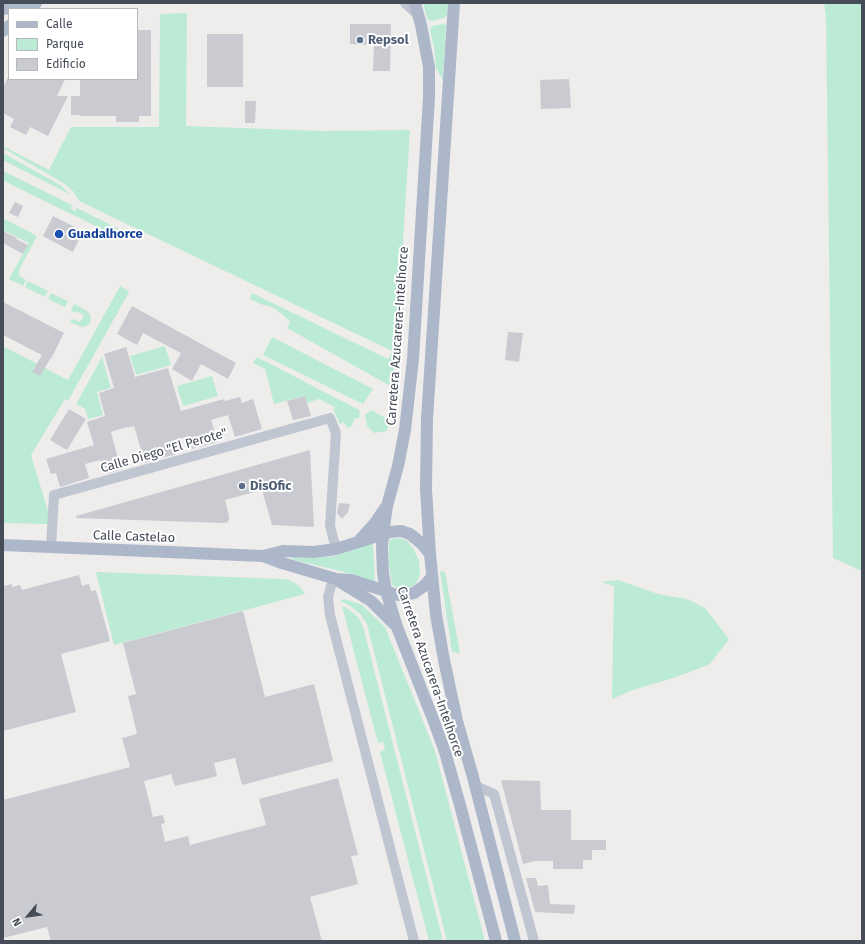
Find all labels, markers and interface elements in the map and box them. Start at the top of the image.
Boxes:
legend [8,8,138,80]
text: Calle [46,17,73,31]
place label: Repsol [368,32,408,48]
marker: Repsol [355,35,365,45]
text: Parque [46,37,84,51]
text: Edificio [46,57,86,71]
place label: Guadalhorce [68,226,143,242]
marker: Guadalhorce [53,228,65,240]
street label: Carretera Azucarera-Intelhorce [384,246,412,426]
street label: Calle Diego "El Perote" [99,425,229,477]
place label: DisOfic [250,478,291,494]
marker: DisOfic [237,481,247,491]
street label: Calle Castelao [93,528,175,546]
street label: Carretera Azucarera-Intelhorce [393,585,467,759]
north arrow [8,896,48,936]
text: N [10,916,25,928]

